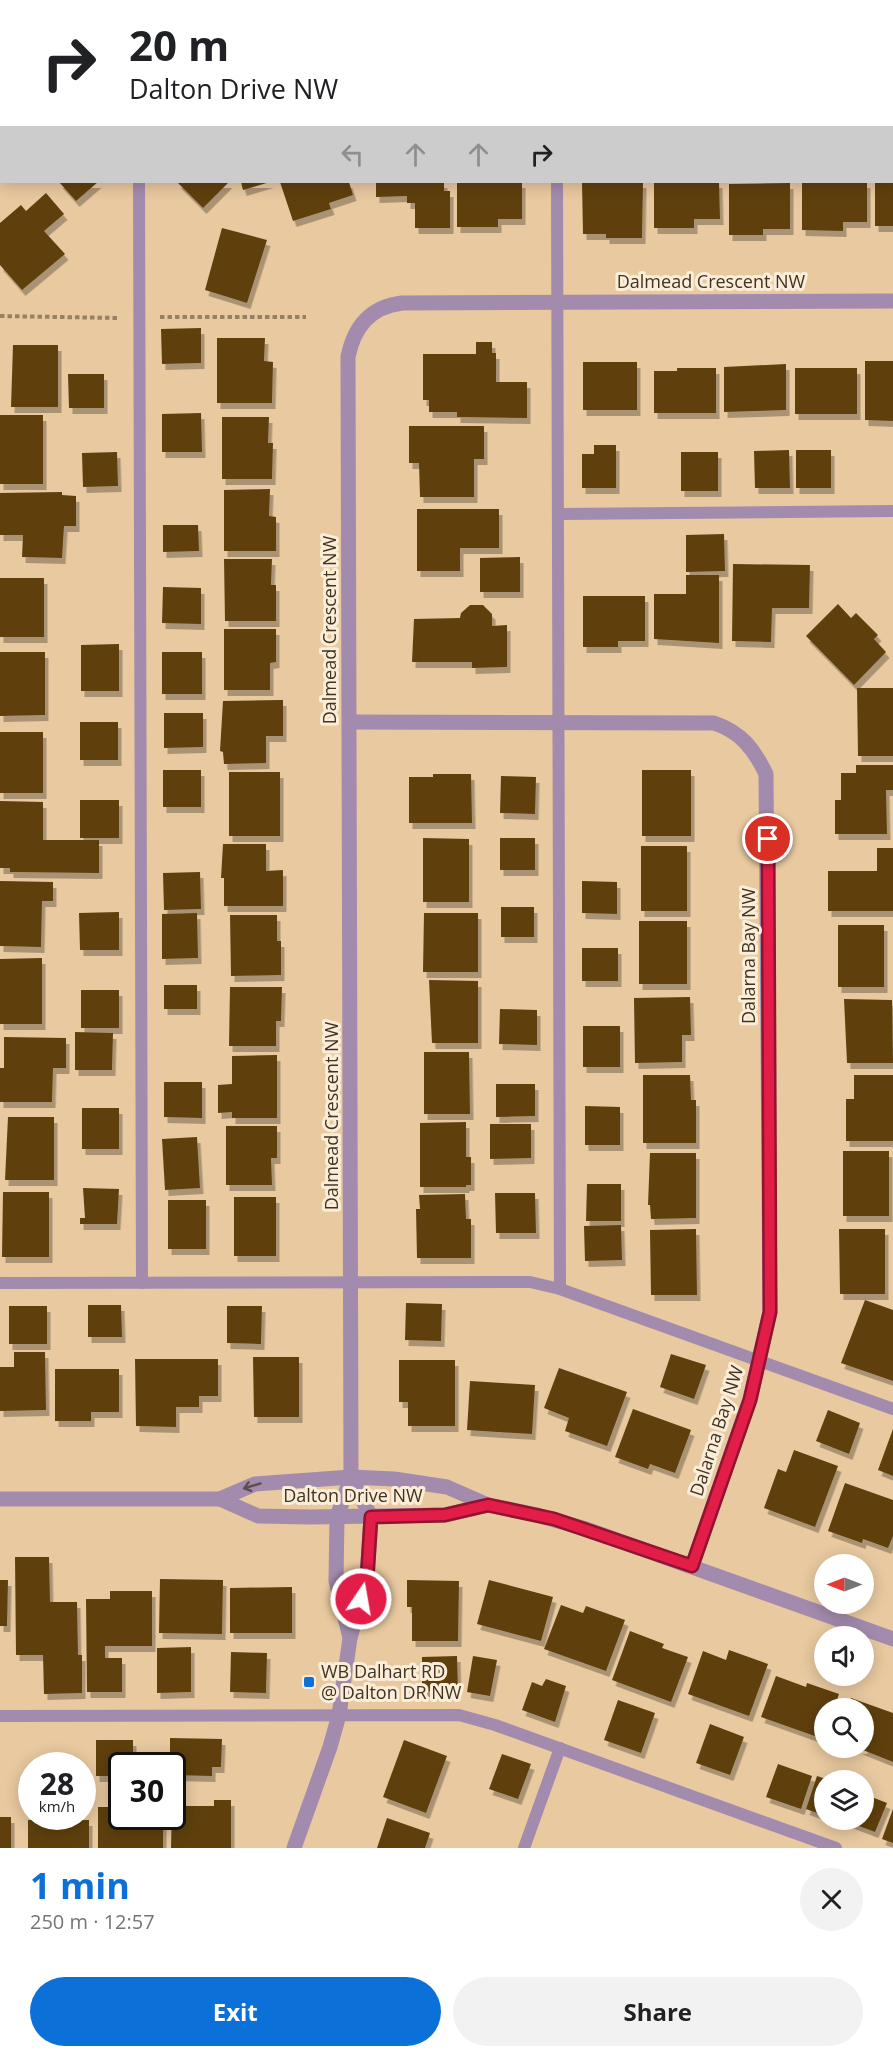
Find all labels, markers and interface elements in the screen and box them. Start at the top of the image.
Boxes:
text: 20 m [129,16,229,73]
icon: right [30,24,108,102]
text: Dalton Drive NW [129,70,338,107]
icon: left [336,138,369,171]
icon: ahead [399,138,432,171]
icon: ahead [462,138,495,171]
icon: right [525,138,558,171]
street label: Dalmead Crescent NW [617,269,806,293]
street label: Dalmead Crescent NW [317,535,341,724]
pin [742,813,793,864]
icon: arrive [751,822,784,855]
street label: Dalarna Bay NW [736,888,760,1024]
street label: Dalmead Crescent NW [319,1021,343,1210]
street label: Dalarna Bay NW [684,1362,749,1499]
one-way arrow [243,1481,262,1492]
street label: Dalton Drive NW [283,1483,423,1507]
north arrow [814,1554,874,1614]
map controls [814,1554,874,1830]
position arrow [329,1567,393,1631]
button: sound [814,1626,874,1686]
place label: WB Dalhart RD @ Dalton DR NW [321,1659,462,1704]
marker: WB Dalhart RD @ Dalton DR NW [302,1675,316,1689]
button: search [814,1698,874,1758]
speed limit sign: 30 [108,1752,186,1830]
text: 28 [40,1763,74,1804]
button: layers [814,1770,874,1830]
text: km/h [39,1796,75,1816]
text: 1 min [30,1861,130,1910]
button: close [800,1868,863,1931]
text: 250 m · 12:57 [30,1908,155,1935]
button: Exit [30,1977,441,2046]
button: Share [453,1977,863,2046]

